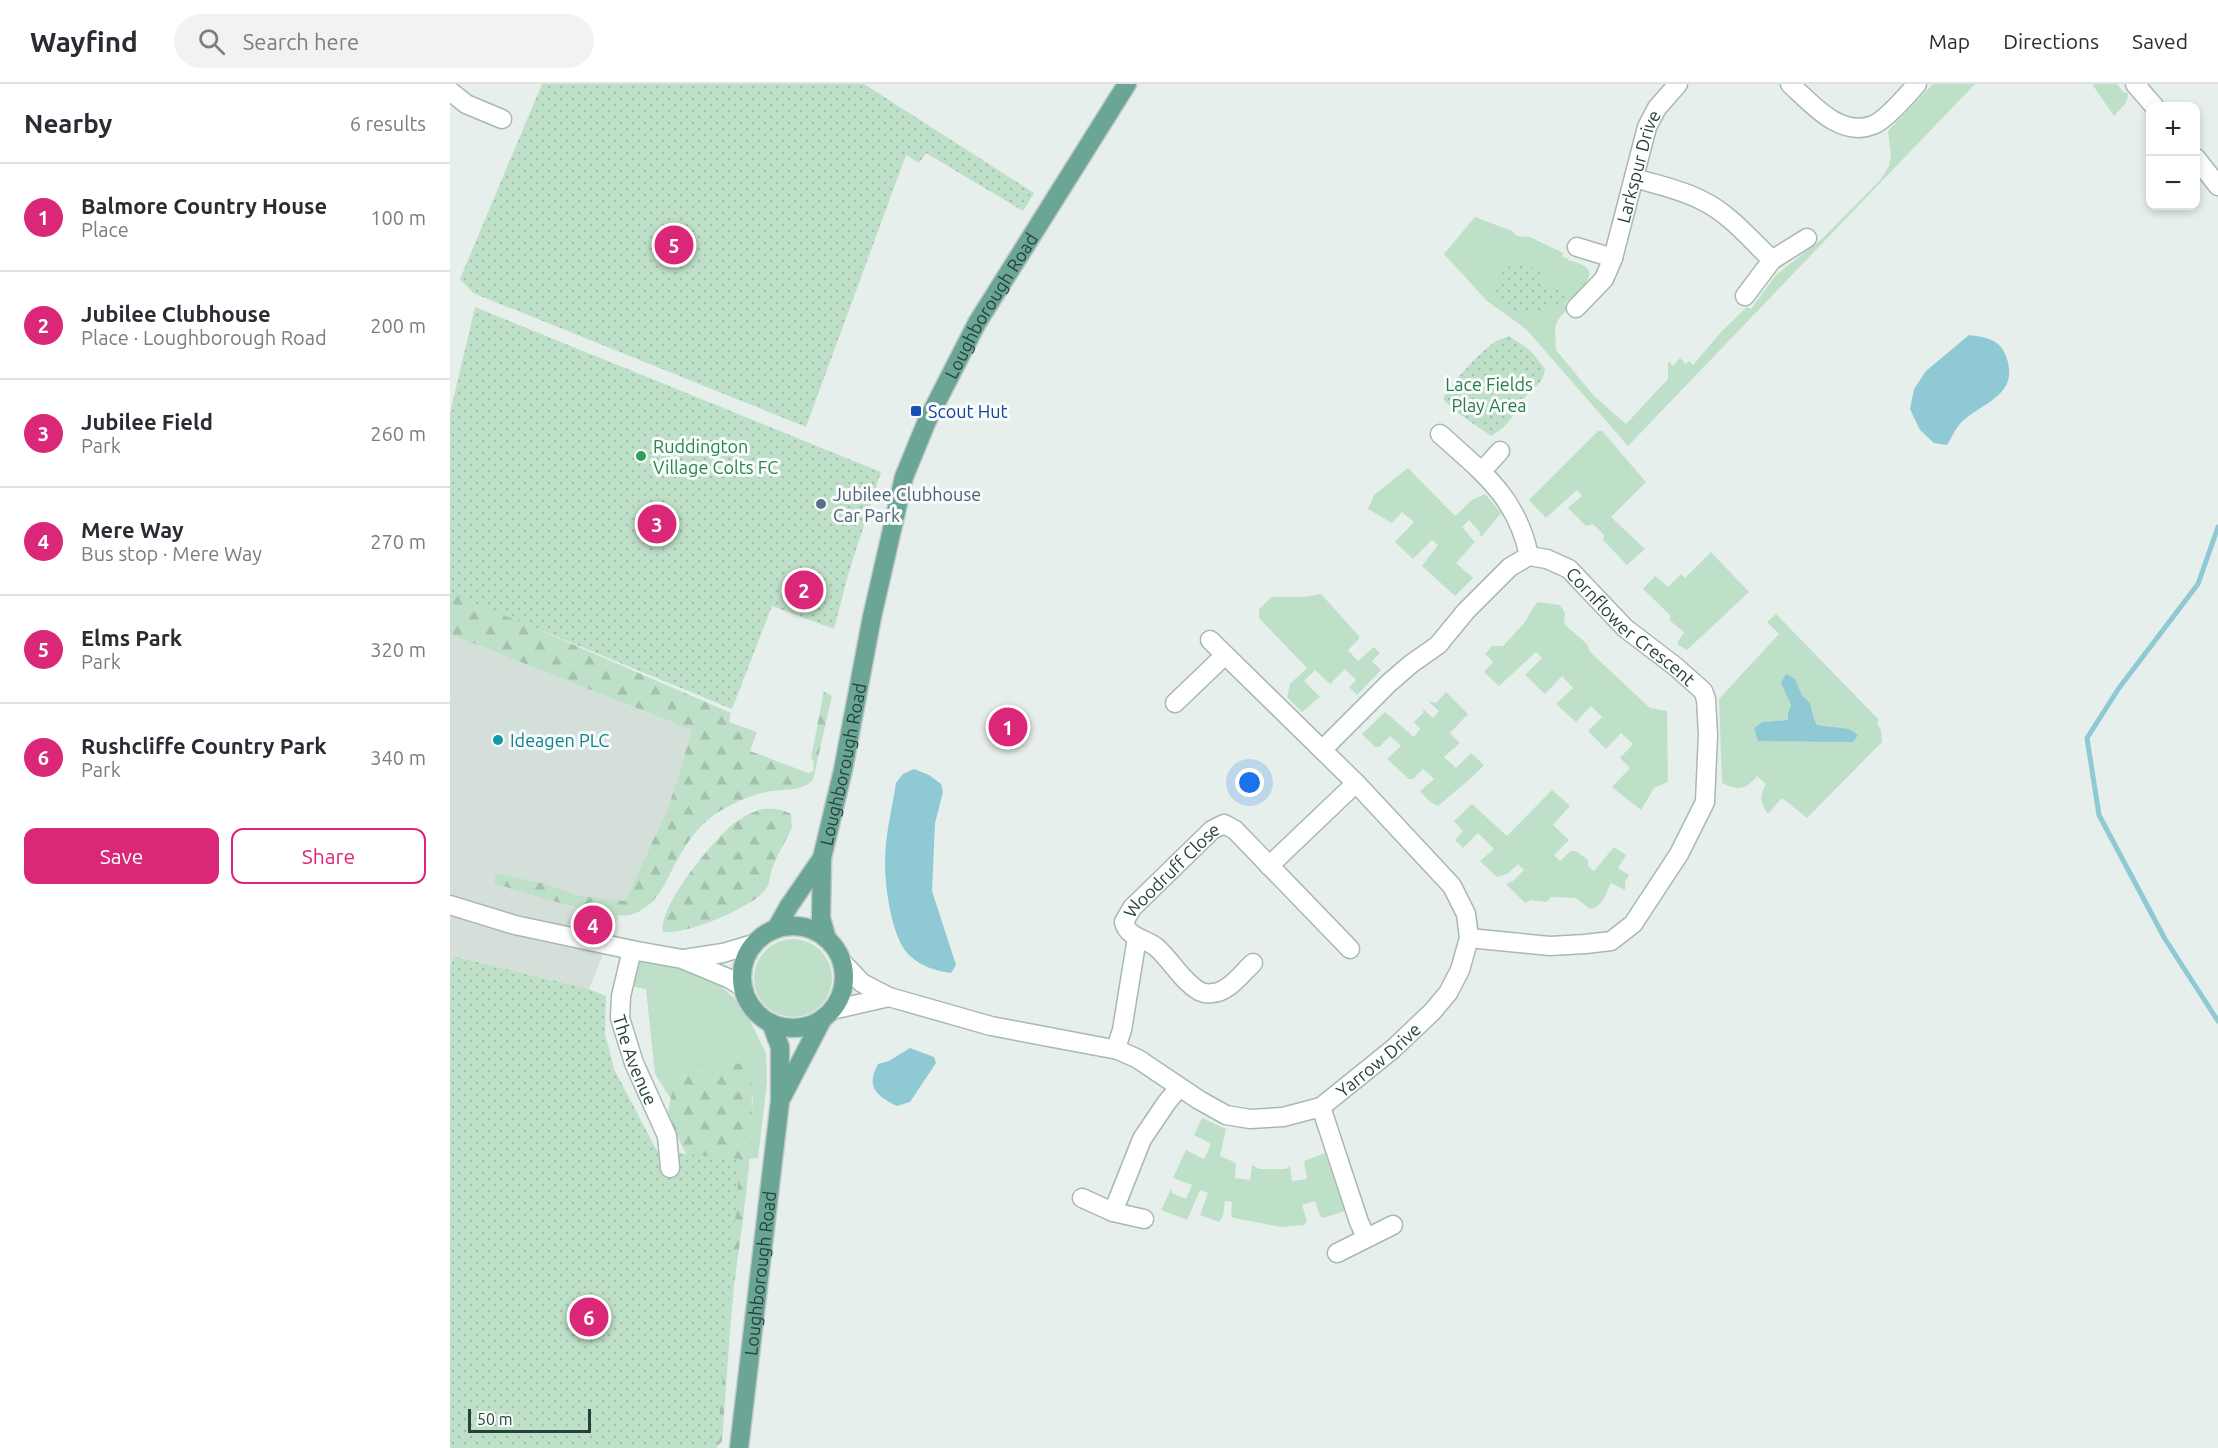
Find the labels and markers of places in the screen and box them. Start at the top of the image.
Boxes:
pin: 5 [654,222,694,268]
place label: Scout Hut [928,401,1008,421]
marker: Scout Hut [909,404,923,418]
place label: Ruddington Village Colts FC [653,436,778,477]
marker: Ruddington Village Colts FC [634,449,648,463]
place label: Jubilee Clubhouse Car Park [833,484,981,525]
marker: Jubilee Clubhouse Car Park [814,497,828,511]
pin: 3 [638,502,676,546]
pin: 2 [784,568,824,612]
pin: 1 [988,704,1028,750]
place label: Ideagen PLC [510,730,609,750]
marker: Ideagen PLC [491,733,505,747]
pin: 4 [574,902,612,948]
pin: 6 [570,1294,608,1340]

